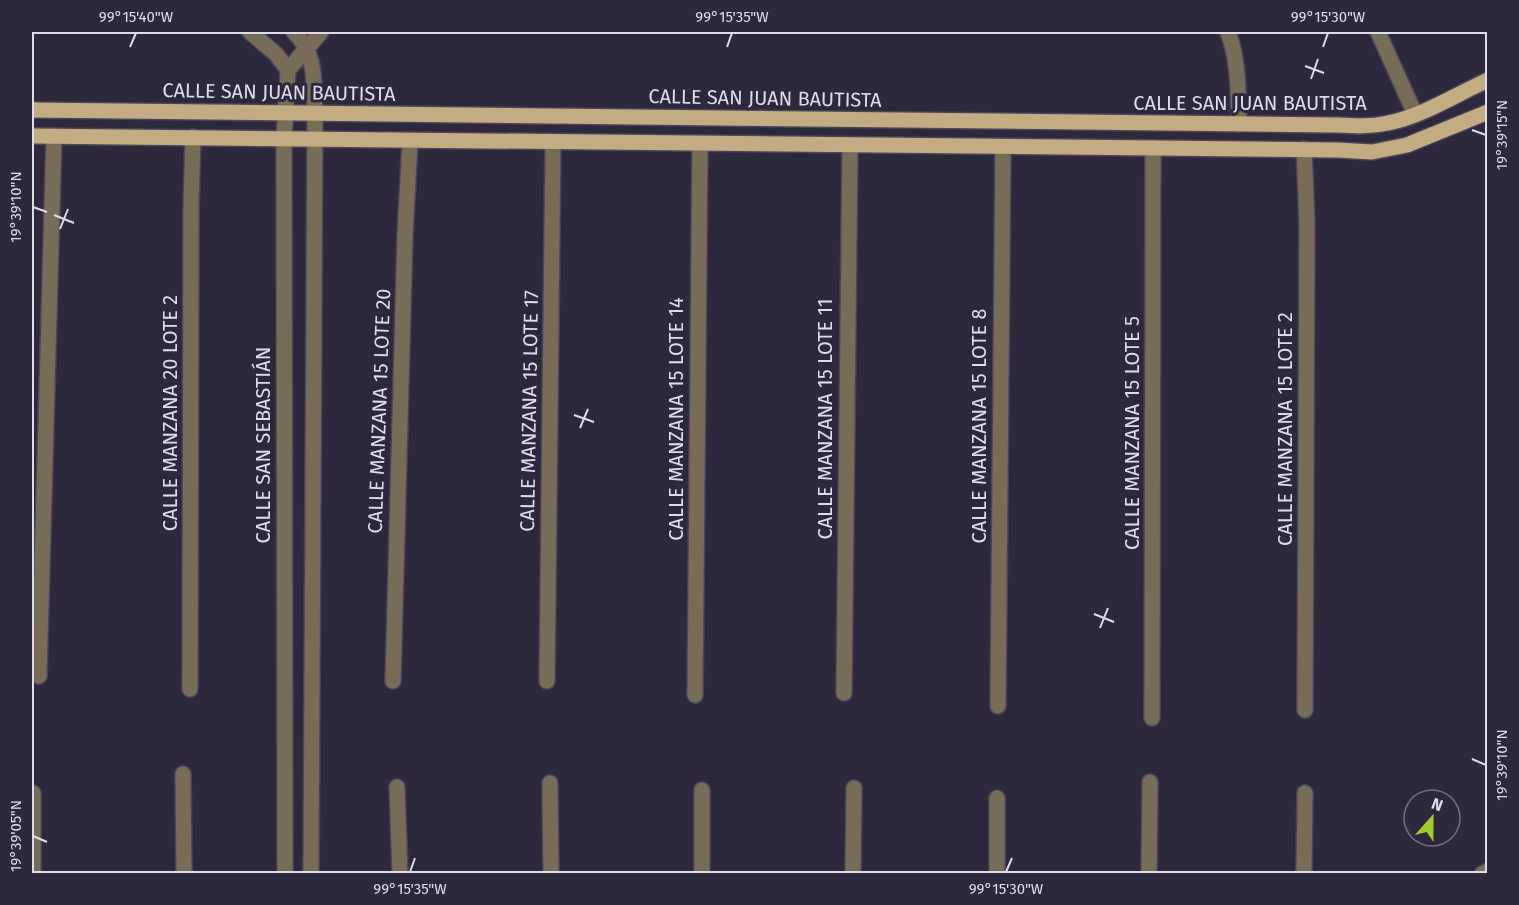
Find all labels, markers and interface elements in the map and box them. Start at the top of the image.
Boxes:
text: 99°15'40"W [99,8,174,26]
text: 99°15'35"W [695,8,769,26]
text: 99°15'30"W [1291,8,1366,26]
street label: CALLE SAN JUAN BAUTISTA [162,78,396,106]
street label: CALLE SAN JUAN BAUTISTA [648,84,882,112]
street label: CALLE SAN JUAN BAUTISTA [1133,91,1367,115]
text: 19°39'15"N [1493,100,1511,170]
text: 19°39'10"N [7,171,25,243]
street label: CALLE MANZANA 15 LOTE 20 [363,288,395,534]
street label: CALLE MANZANA 15 LOTE 17 [515,290,543,532]
street label: CALLE MANZANA 20 LOTE 2 [158,295,182,531]
street label: CALLE MANZANA 15 LOTE 14 [664,297,688,541]
street label: CALLE MANZANA 15 LOTE 11 [813,298,837,540]
street label: CALLE MANZANA 15 LOTE 8 [967,308,991,544]
street label: CALLE MANZANA 15 LOTE 2 [1273,312,1297,546]
street label: CALLE MANZANA 15 LOTE 5 [1120,316,1144,550]
street label: CALLE SAN SEBASTIÁN [251,347,275,543]
text: 19°39'10"N [1493,729,1511,801]
north arrow [1402,788,1462,848]
text: N [1429,794,1446,815]
text: 19°39'05"N [7,800,25,872]
text: 99°15'35"W [373,880,447,898]
text: 99°15'30"W [969,880,1044,898]

